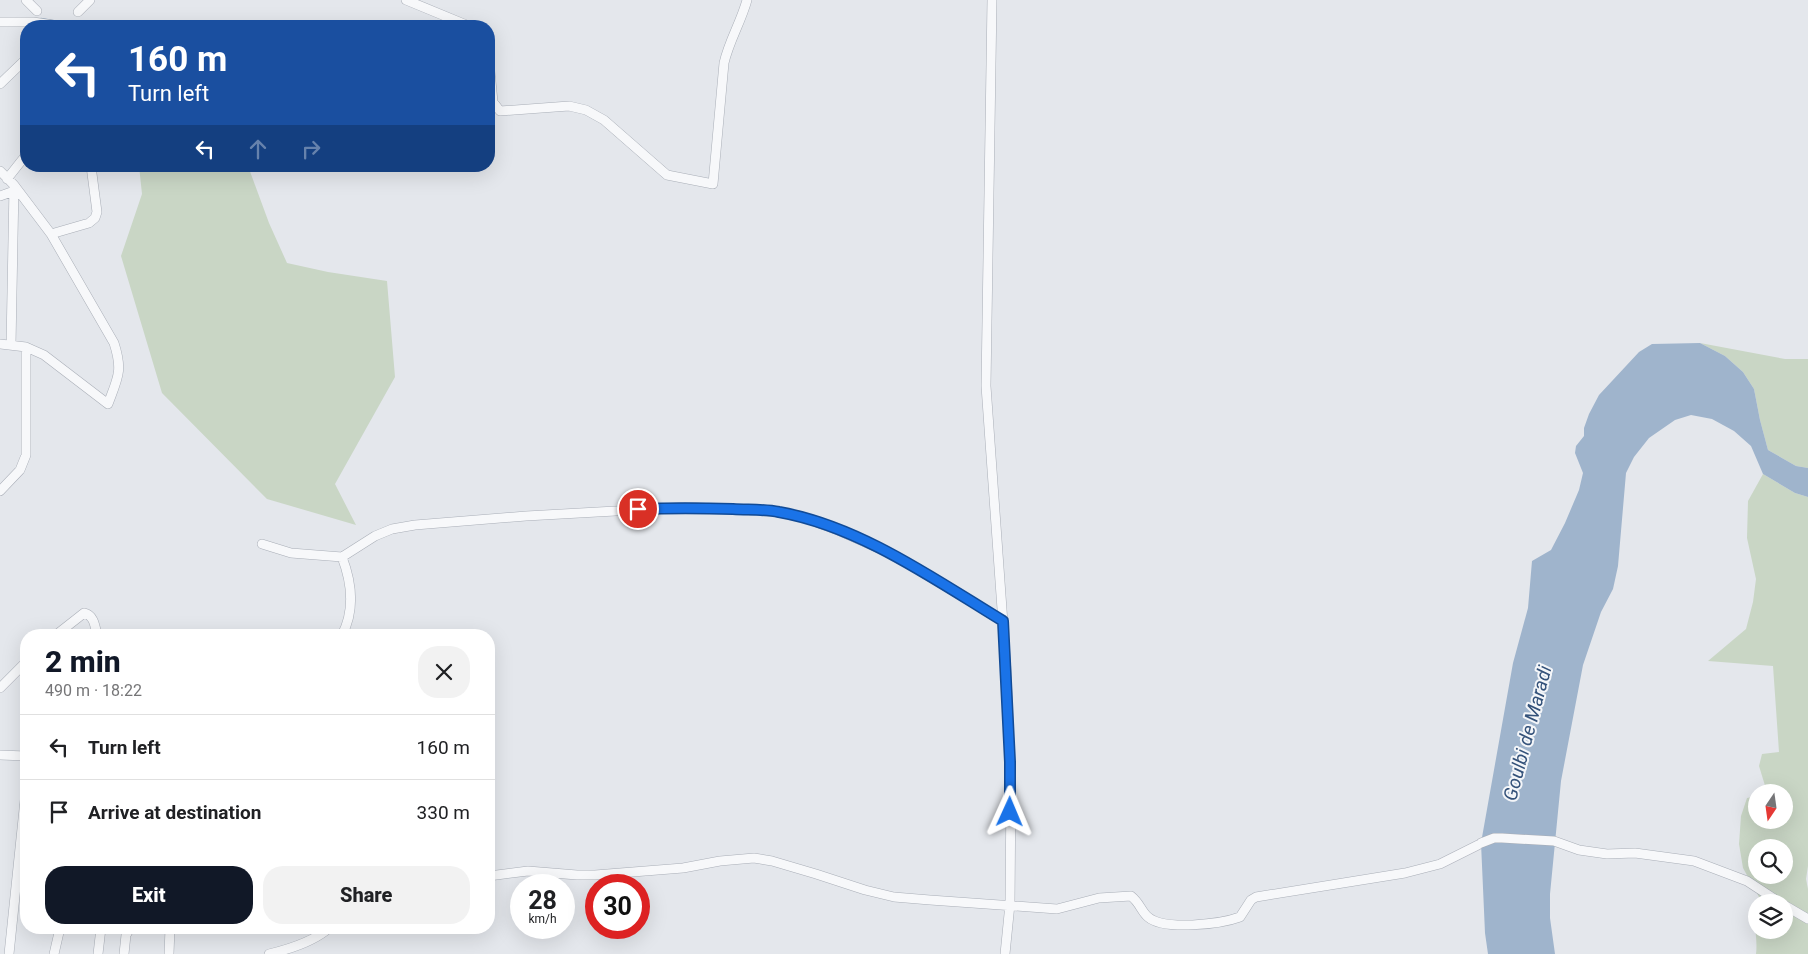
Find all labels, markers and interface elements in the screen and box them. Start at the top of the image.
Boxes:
text: 160 m [128,39,227,80]
icon: left [45,40,110,105]
text: Turn left [128,81,209,106]
icon: left [191,135,219,163]
icon: ahead [244,135,272,163]
icon: right [297,135,325,163]
pin [617,488,659,530]
icon: arrive [624,495,652,523]
text: 2 min [45,644,121,679]
button: close [418,646,470,698]
water label: Goulbi de Maradi [1498,663,1557,803]
text: 490 m · 18:22 [45,681,142,700]
icon: left [45,733,73,761]
text: Turn left [88,736,161,759]
text: 160 m [417,736,470,759]
north arrow [1748,784,1792,829]
map controls [1748,784,1793,939]
position arrow [983,785,1035,837]
icon: arrive [45,798,73,826]
text: Arrive at destination [88,801,261,824]
text: 330 m [417,801,470,824]
button: search [1748,839,1793,884]
button: Exit [45,866,253,924]
button: Share [263,866,470,924]
speed limit sign: 30 [585,874,650,939]
text: 28 [528,886,557,915]
button: layers [1748,894,1793,939]
text: km/h [528,912,557,926]

